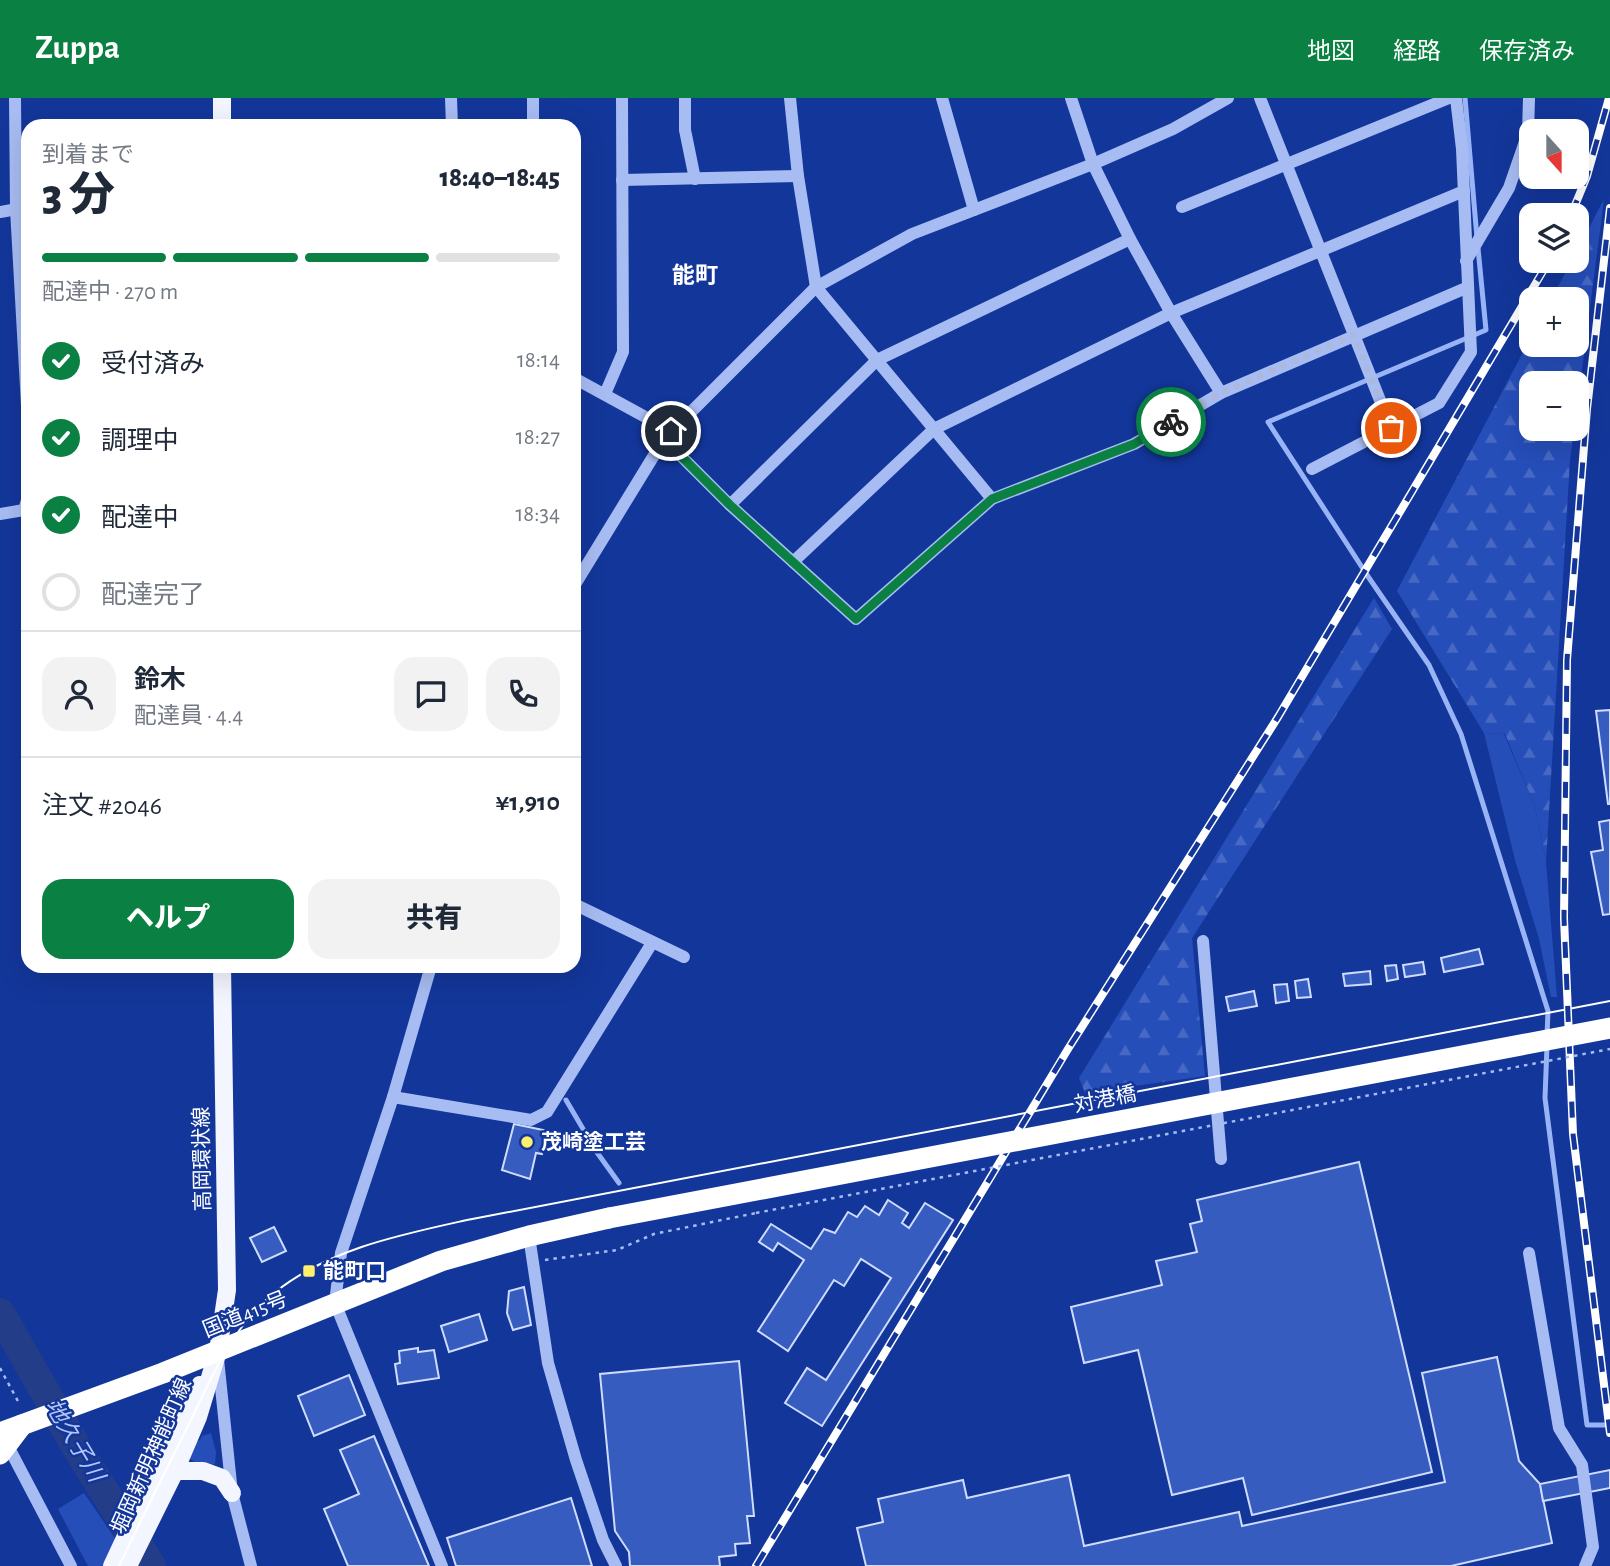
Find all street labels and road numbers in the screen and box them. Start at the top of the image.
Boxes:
street label: 対港橋 [1072,1082,1138,1116]
street label: 高岡環状線 [190,1106,214,1212]
street label: 国道415号 [200,1287,290,1341]
street label: 堀岡新明神能町線 [107,1375,195,1537]

